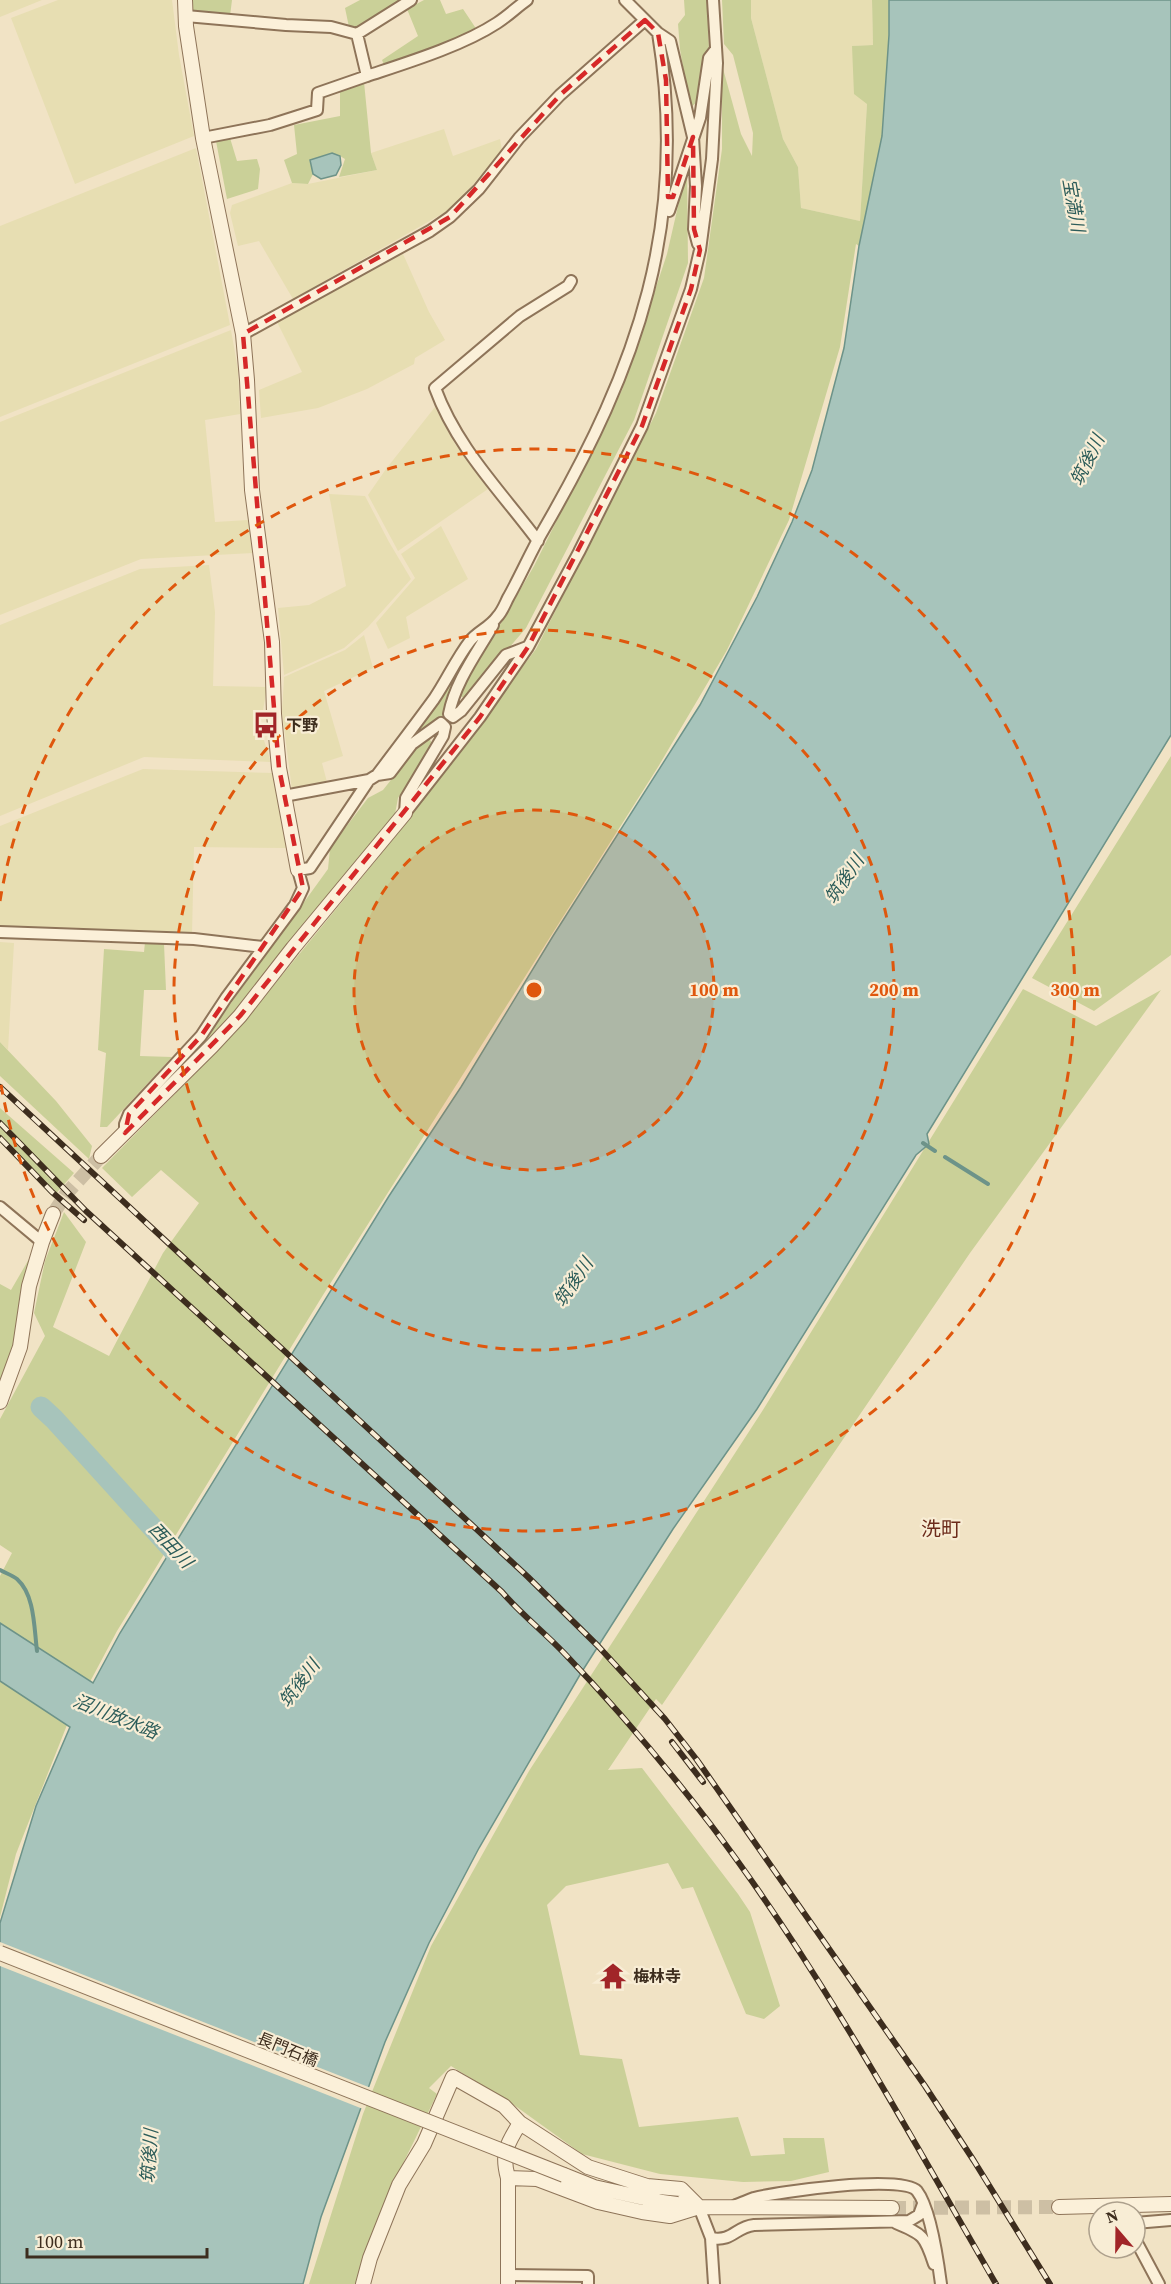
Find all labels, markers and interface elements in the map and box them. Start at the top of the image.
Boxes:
water label: 宝満川 [1057,176,1091,236]
water label: 筑後川 [1064,428,1111,490]
bus stop icon: 下野 [251,710,281,740]
place label: 下野 [286,714,318,736]
water label: 筑後川 [819,848,871,908]
text: 100 m [689,977,739,1002]
text: 200 m [869,977,919,1002]
text: 300 m [1050,977,1100,1002]
centre of rings [524,980,544,1000]
water label: 筑後川 [548,1251,600,1311]
district label: 洗町 [921,1515,961,1543]
water label: 西田川 [143,1517,200,1575]
water label: 筑後川 [273,1652,326,1712]
water label: 沼川放水路 [70,1688,164,1745]
temple icon: 梅林寺 [598,1961,628,1991]
place label: 梅林寺 [633,1965,681,1987]
street label: 長門石橋 [254,2027,322,2071]
water label: 筑後川 [135,2126,163,2184]
north arrow [1087,2200,1147,2260]
text: N [1103,2203,1121,2228]
scale bar [27,2221,207,2259]
text: 100 m [36,2229,83,2254]

